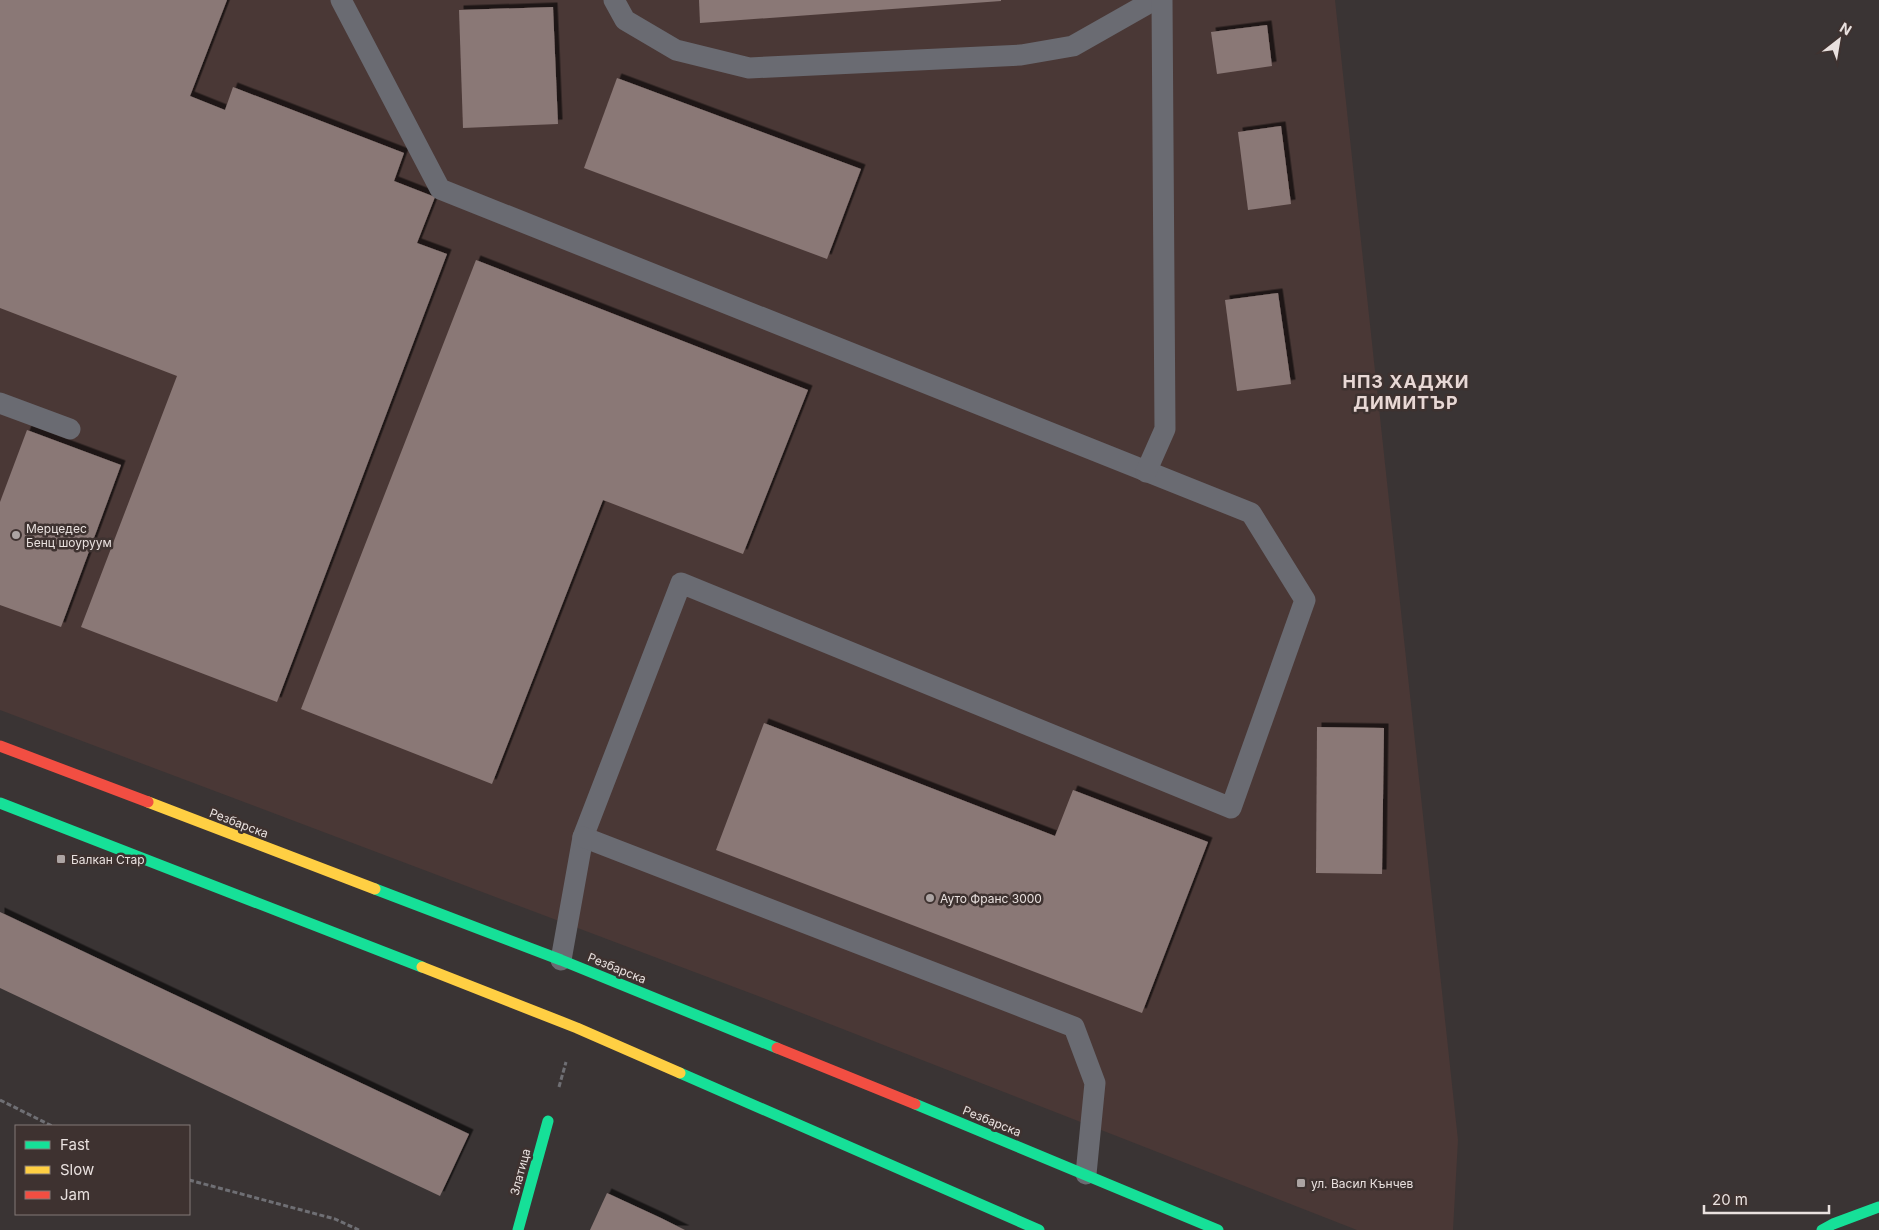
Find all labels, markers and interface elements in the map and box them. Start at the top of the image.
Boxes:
north arrow [1814,15,1864,65]
text: N [1837,18,1855,38]
district label: НПЗ ХАДЖИ ДИМИТЪР [1342,371,1470,413]
place label: Мерцедес Бенц шоуруум [26,521,112,550]
marker: Мерцедес Бенц шоуруум [10,529,22,541]
street label: Резбарска [207,805,271,841]
place label: Балкан Стар [71,852,145,867]
marker: Балкан Стар [55,853,67,865]
place label: Ауто Франс 3000 [940,891,1042,906]
marker: Ауто Франс 3000 [924,892,936,904]
street label: Резбарска [586,949,648,987]
street label: Резбарска [961,1102,1023,1140]
legend [15,1125,190,1215]
text: Fast [60,1135,90,1154]
street label: Златица [507,1147,533,1197]
text: Slow [60,1160,94,1179]
place label: ул. Васил Кънчев [1311,1176,1414,1191]
marker: ул. Васил Кънчев [1295,1177,1307,1189]
scale bar [1704,1182,1829,1214]
text: Jam [60,1185,90,1204]
text: 20 m [1712,1190,1748,1209]

